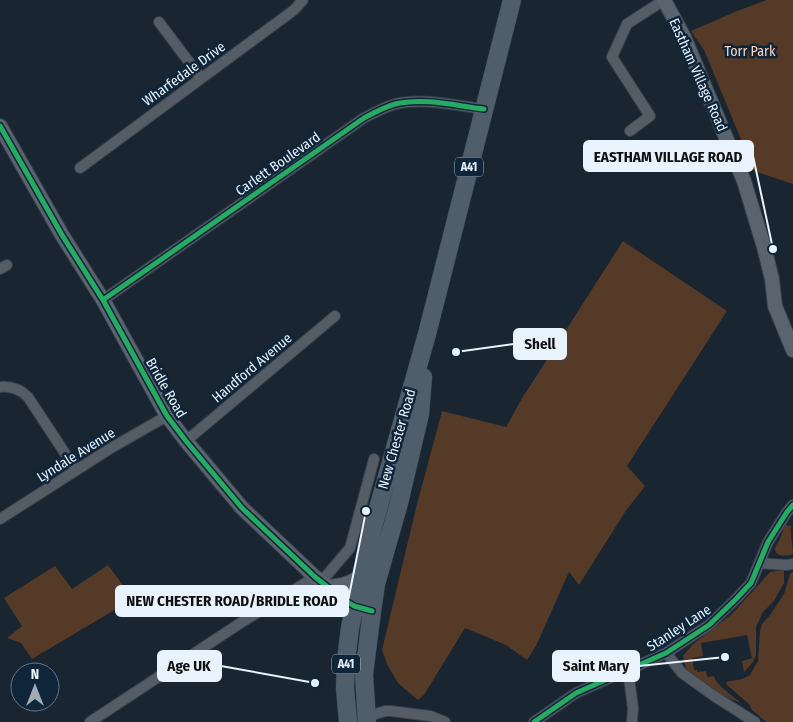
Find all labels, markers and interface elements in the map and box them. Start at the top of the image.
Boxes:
street label: Eastham Village Road [665,16,731,134]
street label: Wharfedale Drive [139,38,229,110]
park label: Torr Park [724,43,776,60]
street label: Carlett Boulevard [232,129,324,199]
callout: EASTHAM VILLAGE ROAD [584,141,753,171]
text: EASTHAM VILLAGE ROAD [594,148,742,166]
road number: A41 [455,158,483,176]
callout: Shell [514,329,566,359]
street label: Handford Avenue [209,330,295,406]
text: Shell [524,335,557,353]
street label: Bridle Road [142,355,190,421]
street label: New Chester Road [375,387,419,491]
street label: Lyndale Avenue [34,424,118,486]
callout: NEW CHESTER ROAD/BRIDLE ROAD [116,586,348,616]
text: NEW CHESTER ROAD/BRIDLE ROAD [126,592,338,610]
street label: Stanley Lane [644,601,714,655]
callout: Age UK [158,651,221,681]
callout: Saint Mary [553,651,639,681]
road number: A41 [332,654,360,674]
text: Age UK [166,657,211,675]
text: Saint Mary [563,657,630,675]
north arrow [10,662,60,712]
text: N [31,666,39,683]

